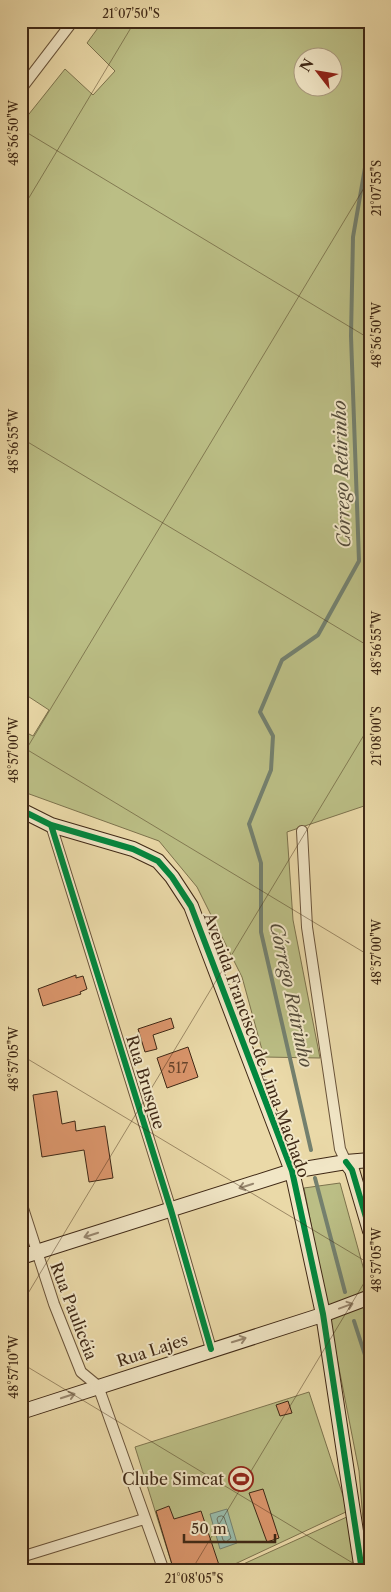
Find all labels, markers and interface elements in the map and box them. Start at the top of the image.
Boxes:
text: 21°07'50"S [102,6,160,21]
north arrow [294,48,344,98]
text: N [296,55,318,75]
text: 48°56'50"W [6,99,21,166]
text: 21°07'55"S [369,160,384,216]
text: 48°56'50"W [369,301,384,368]
water label: Córrego Retirinho [328,400,356,548]
text: 48°56'55"W [6,408,21,473]
text: 48°56'55"W [369,610,384,675]
text: 21°08'00"S [369,706,384,766]
text: 48°57'00"W [6,716,21,783]
street label: Avenida Francisco de Lima Machado [199,909,314,1180]
text: 48°57'00"W [369,918,384,985]
water label: Córrego Retirinho [265,921,317,1069]
text: 48°57'05"W [6,1026,21,1091]
street label: Rua Brusque [122,1033,170,1131]
house number: 517 [168,1059,188,1077]
one-way arrow [239,1182,254,1191]
text: 48°57'05"W [369,1227,384,1292]
one-way arrow [83,1231,99,1241]
street label: Rua Paulicéia [46,1259,102,1363]
one-way arrow [338,1301,354,1310]
street label: Rua Lajes [114,1329,190,1371]
text: 48°57'10"W [6,1335,21,1399]
one-way arrow [230,1335,246,1345]
one-way arrow [59,1391,75,1401]
sports icon: Clube Simcat [228,1466,254,1492]
place label: Clube Simcat [122,1469,224,1489]
scale bar [184,1512,275,1544]
text: 50 m [191,1519,227,1538]
text: 21°08'05"S [165,1571,223,1586]

